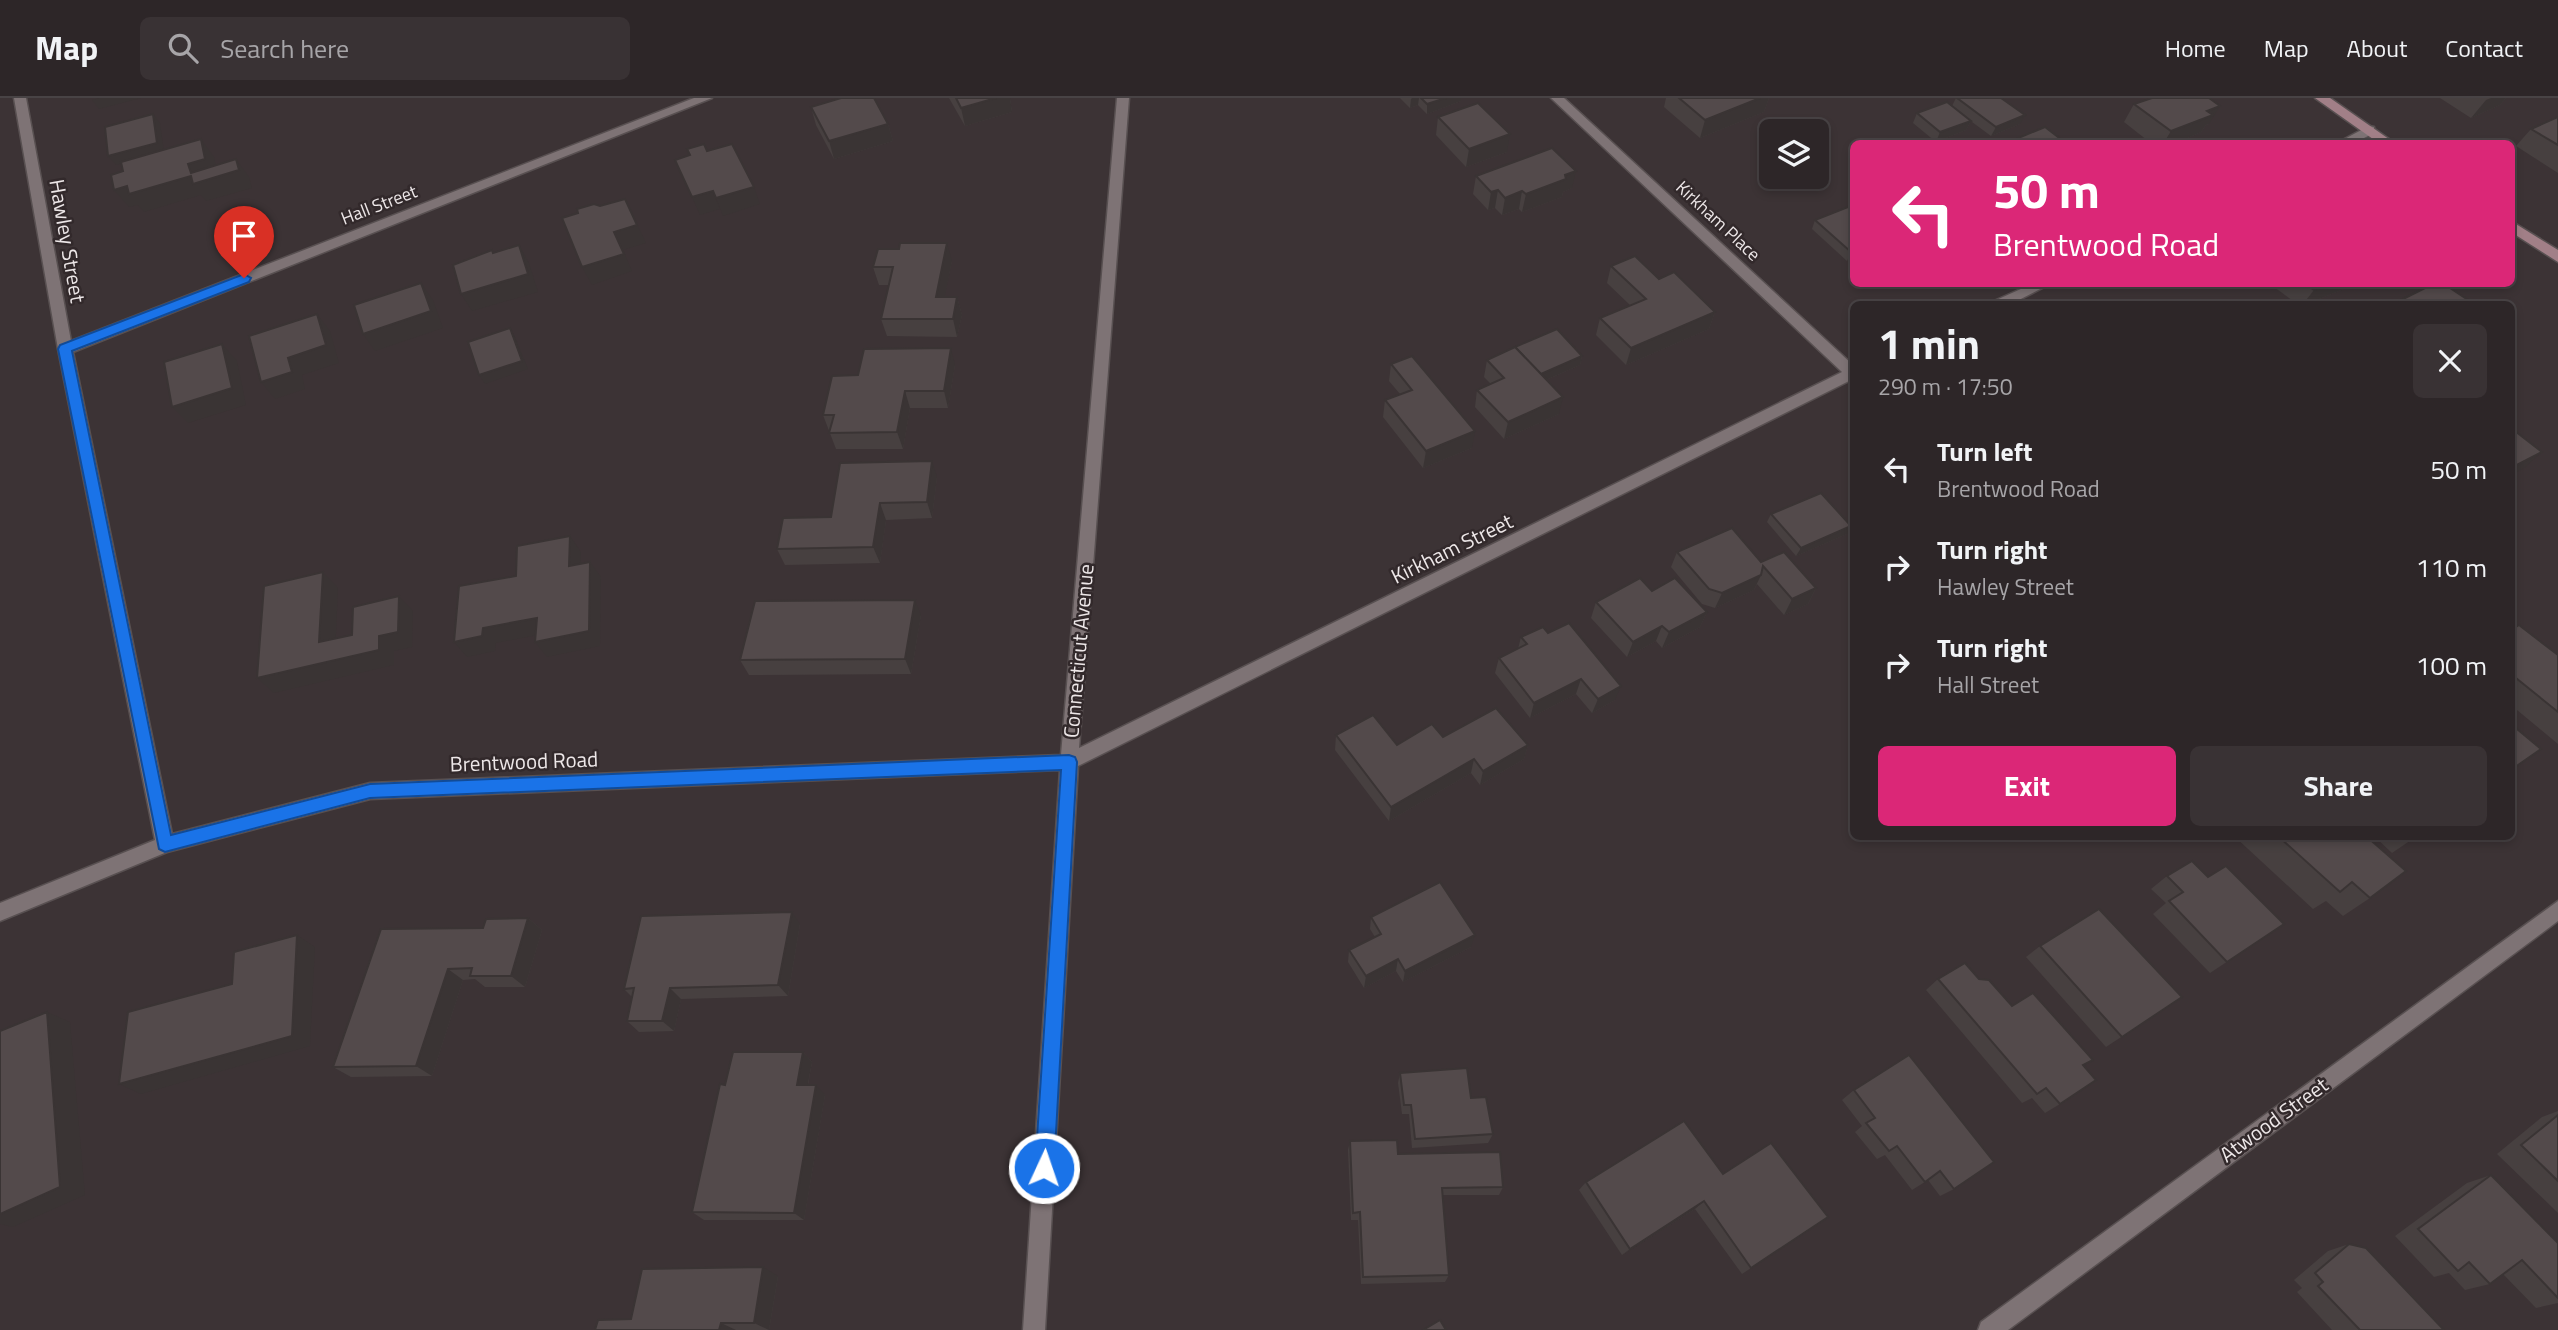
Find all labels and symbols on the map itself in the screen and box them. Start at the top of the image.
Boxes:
street label: Kirkham Place [1670,174,1767,267]
street label: Hawley Street [41,177,95,306]
street label: Hall Street [337,177,422,231]
pin [214,206,274,278]
street label: Kirkham Street [1385,505,1518,591]
street label: Connecticut Avenue [1054,563,1102,739]
street label: Brentwood Road [449,742,599,780]
street label: Atwood Street [2212,1068,2335,1170]
position arrow [1007,1131,1081,1205]

